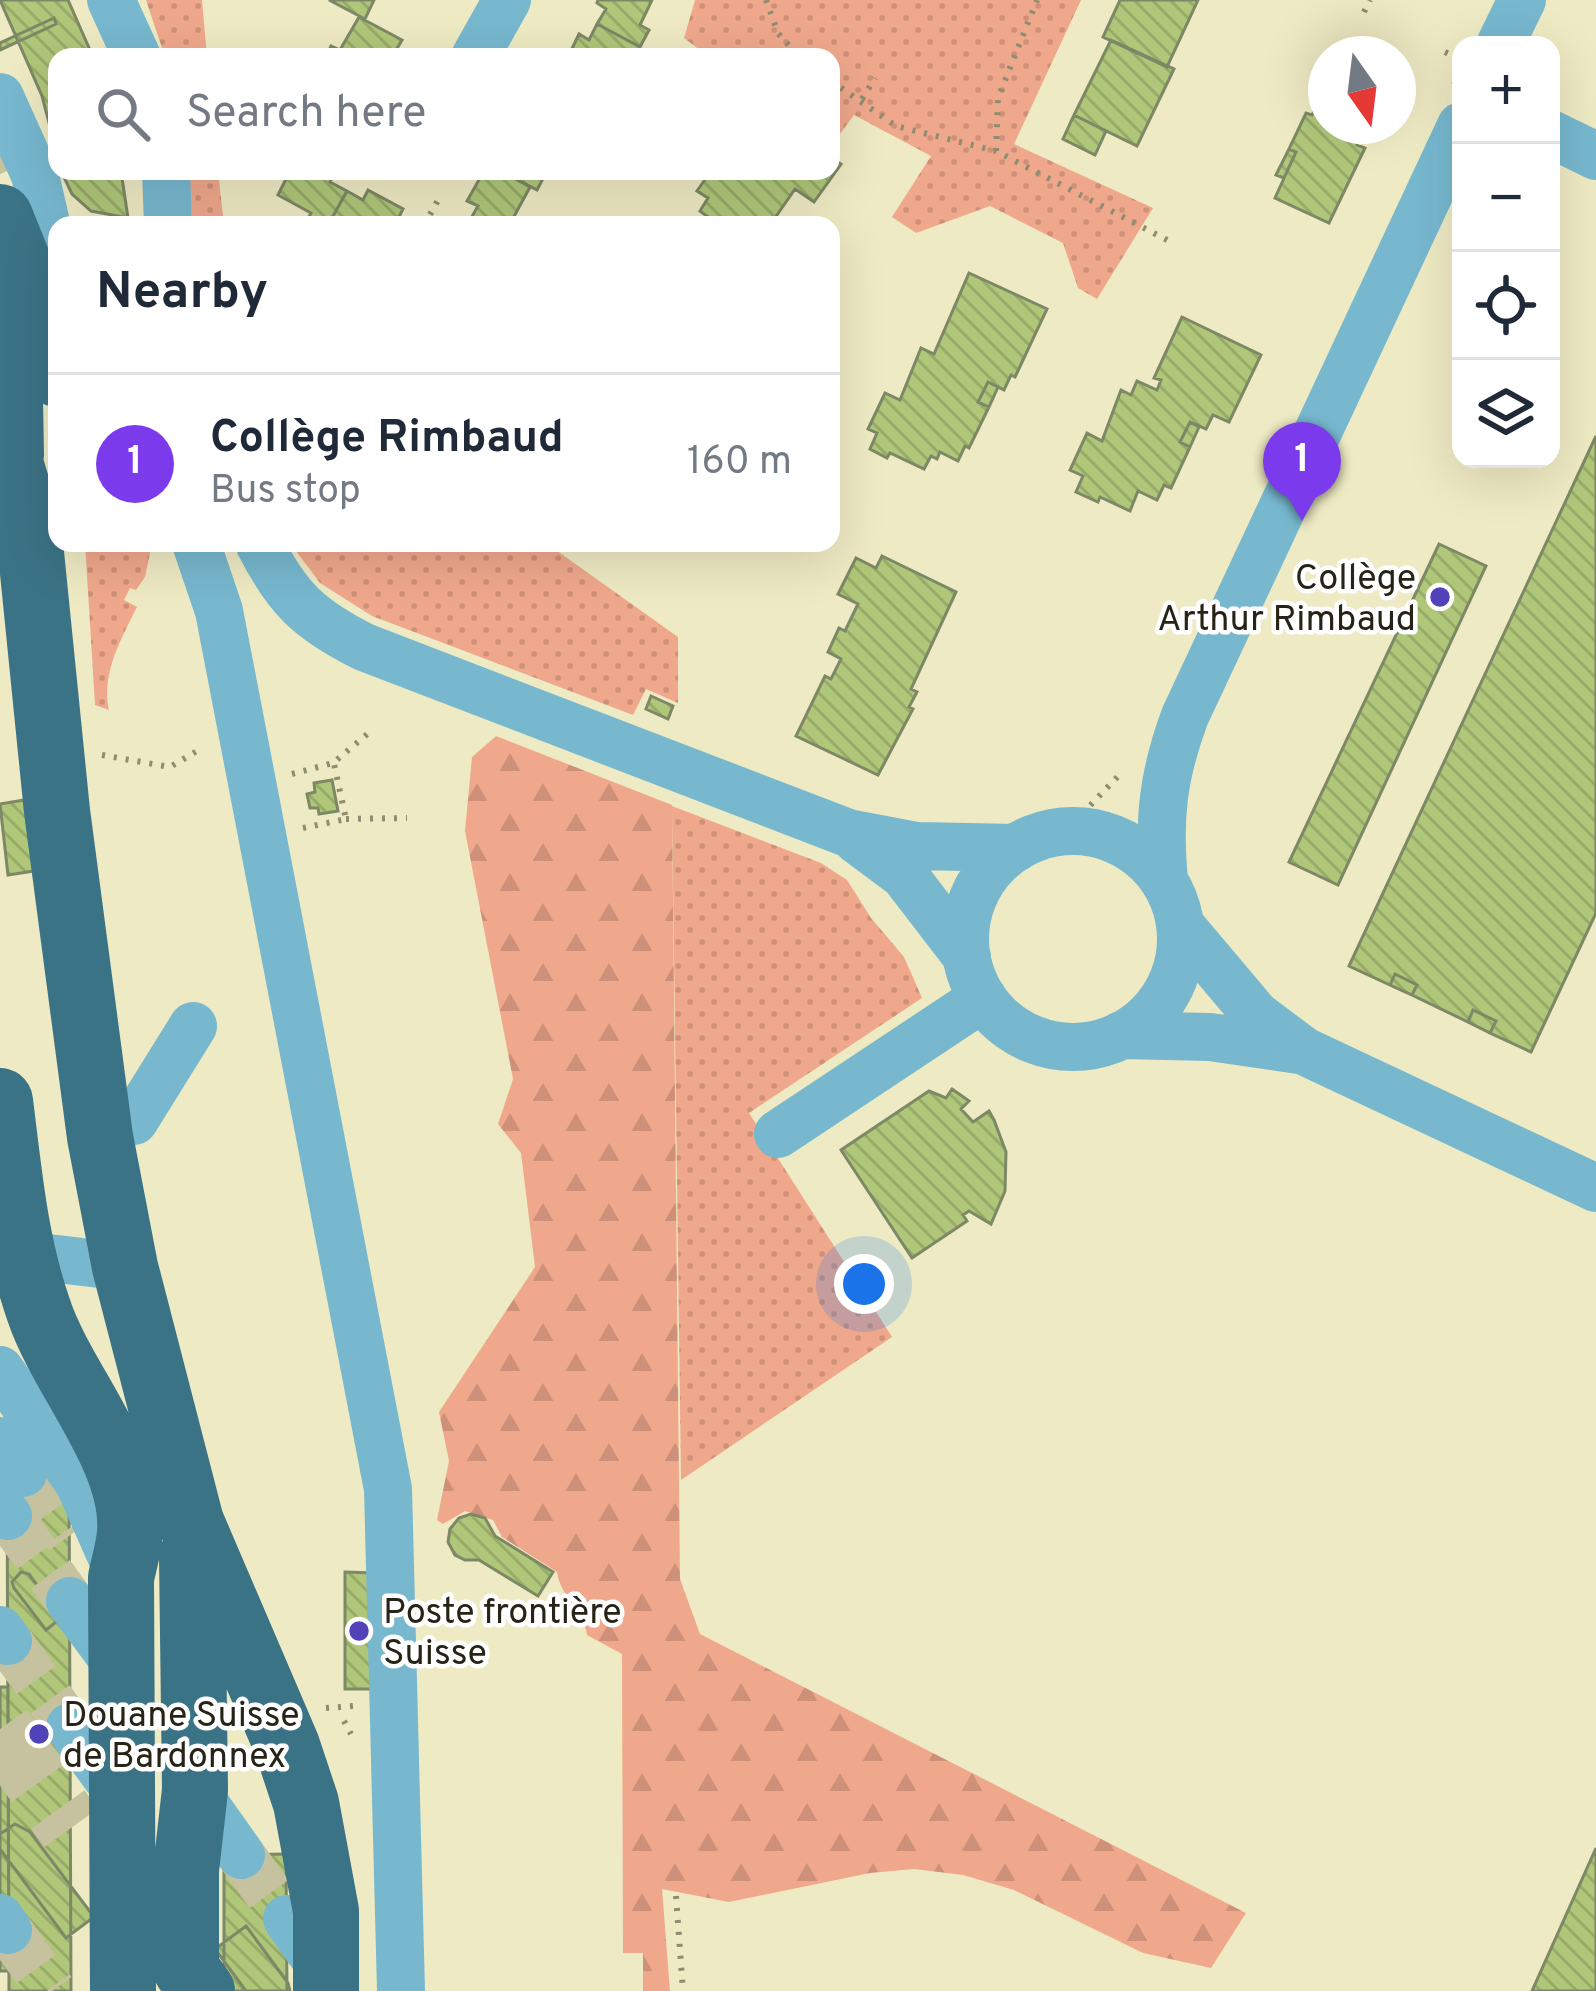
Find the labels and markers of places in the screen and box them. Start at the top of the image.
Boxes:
pin: 1 [1263,422,1341,521]
place label: Collège Arthur Rimbaud [1157,557,1416,644]
marker: Collège Arthur Rimbaud [1427,584,1453,610]
place label: Poste frontière Suisse [383,1591,622,1678]
marker: Poste frontière Suisse [346,1618,372,1644]
place label: Douane Suisse de Bardonnex [63,1694,300,1781]
marker: Douane Suisse de Bardonnex [26,1721,52,1747]

